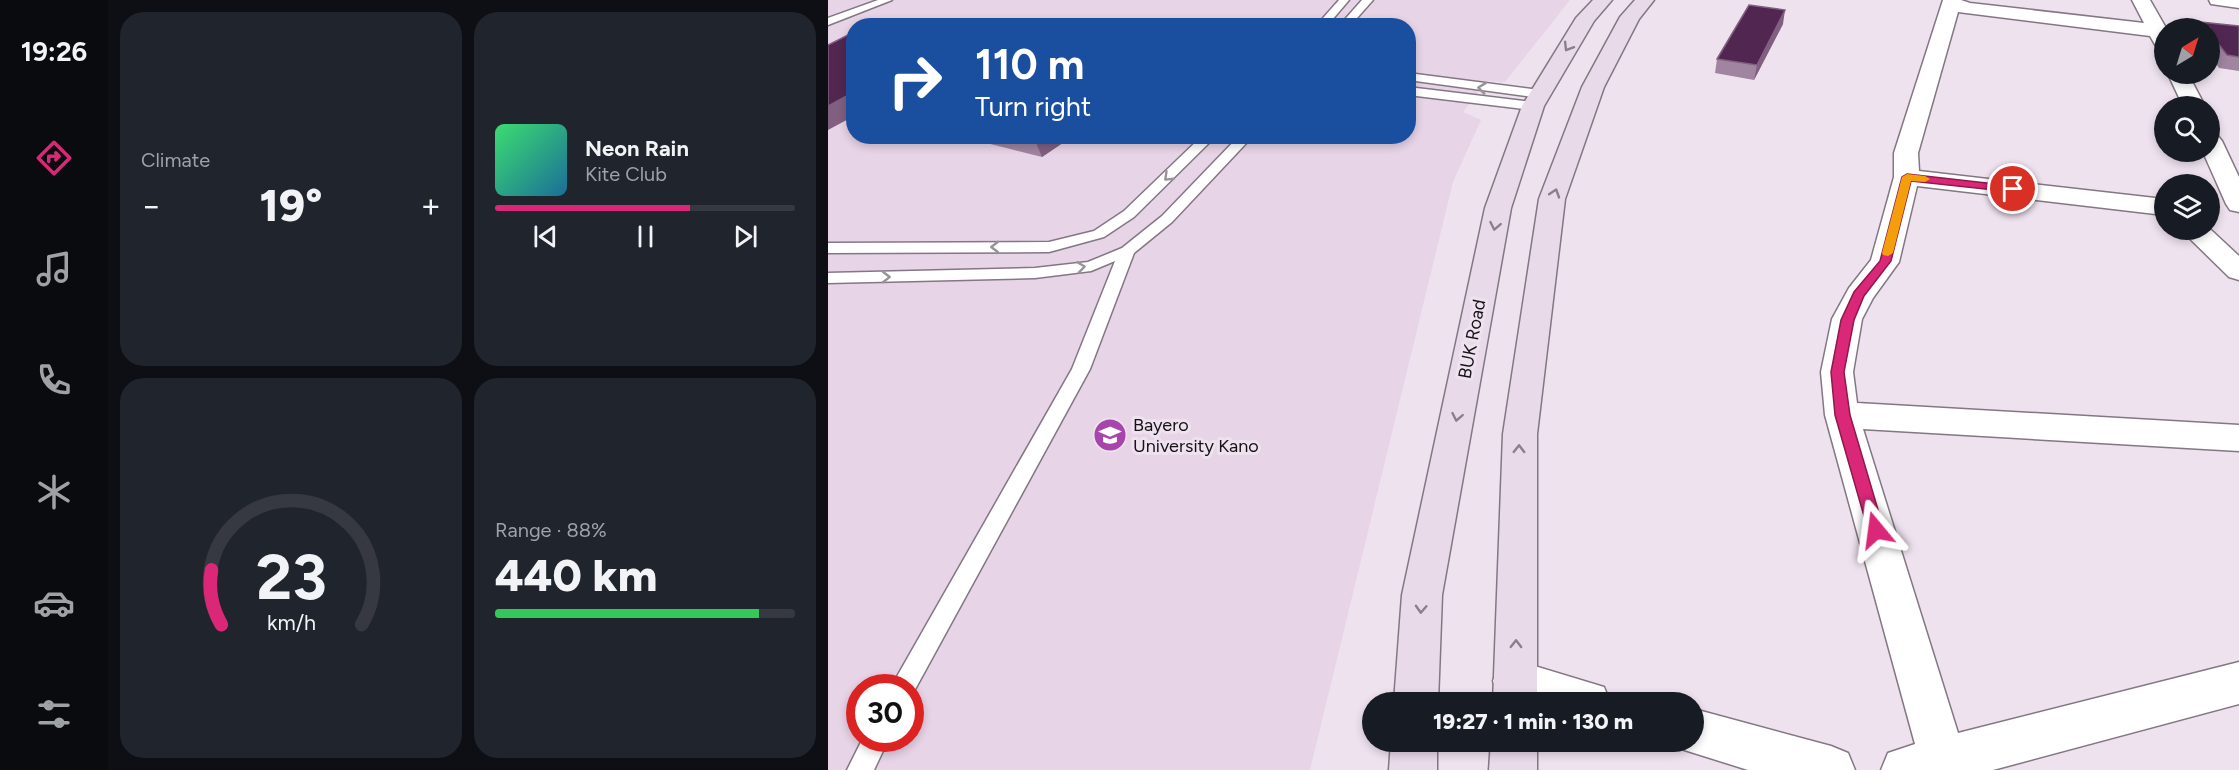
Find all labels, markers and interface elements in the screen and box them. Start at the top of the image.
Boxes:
north arrow [2154,18,2220,84]
map controls [2154,18,2220,240]
text: 19:26 [21,35,87,68]
text: 110 m [975,39,1084,90]
one-way arrow [1564,41,1576,51]
icon: right [876,42,954,120]
one-way arrow [1477,82,1486,94]
text: Turn right [975,90,1091,123]
button: search [2154,96,2220,162]
text: Neon Rain [585,135,689,162]
icon: directions [33,137,75,179]
text: Climate [141,148,210,172]
text: Kite Club [585,162,667,186]
pin [1987,163,2038,214]
one-way arrow [1164,170,1174,181]
icon: arrive [1996,172,2029,205]
button: layers [2154,174,2220,240]
text: 19° [260,178,322,232]
text: − [141,186,162,225]
text: + [420,186,441,225]
one-way arrow [1548,188,1560,199]
icon: previous [529,220,562,253]
icon: pause [629,220,662,253]
icon: next [729,220,762,253]
one-way arrow [1489,220,1502,230]
one-way arrow [991,241,1000,253]
icon: music [33,248,75,290]
one-way arrow [1076,262,1086,274]
one-way arrow [882,271,891,283]
street label: BUK Road [1454,297,1490,381]
icon: phone [33,359,75,401]
one-way arrow [1451,412,1464,422]
place label: Bayero University Kano [1133,414,1259,457]
school or university icon: Bayero University Kano [1092,417,1128,453]
one-way arrow [1513,444,1526,453]
icon: climate [33,471,75,513]
position arrow [1844,498,1908,562]
text: Range · 88% [495,518,607,542]
text: 23 [256,540,326,615]
text: 440 km [495,548,657,602]
icon: car [33,582,75,624]
one-way arrow [1415,604,1428,613]
text: km/h [267,610,315,635]
one-way arrow [1510,639,1522,648]
speed limit sign: 30 [846,674,924,752]
icon: filters [33,693,75,735]
text: 19:27 · 1 min · 130 m [1433,708,1633,735]

